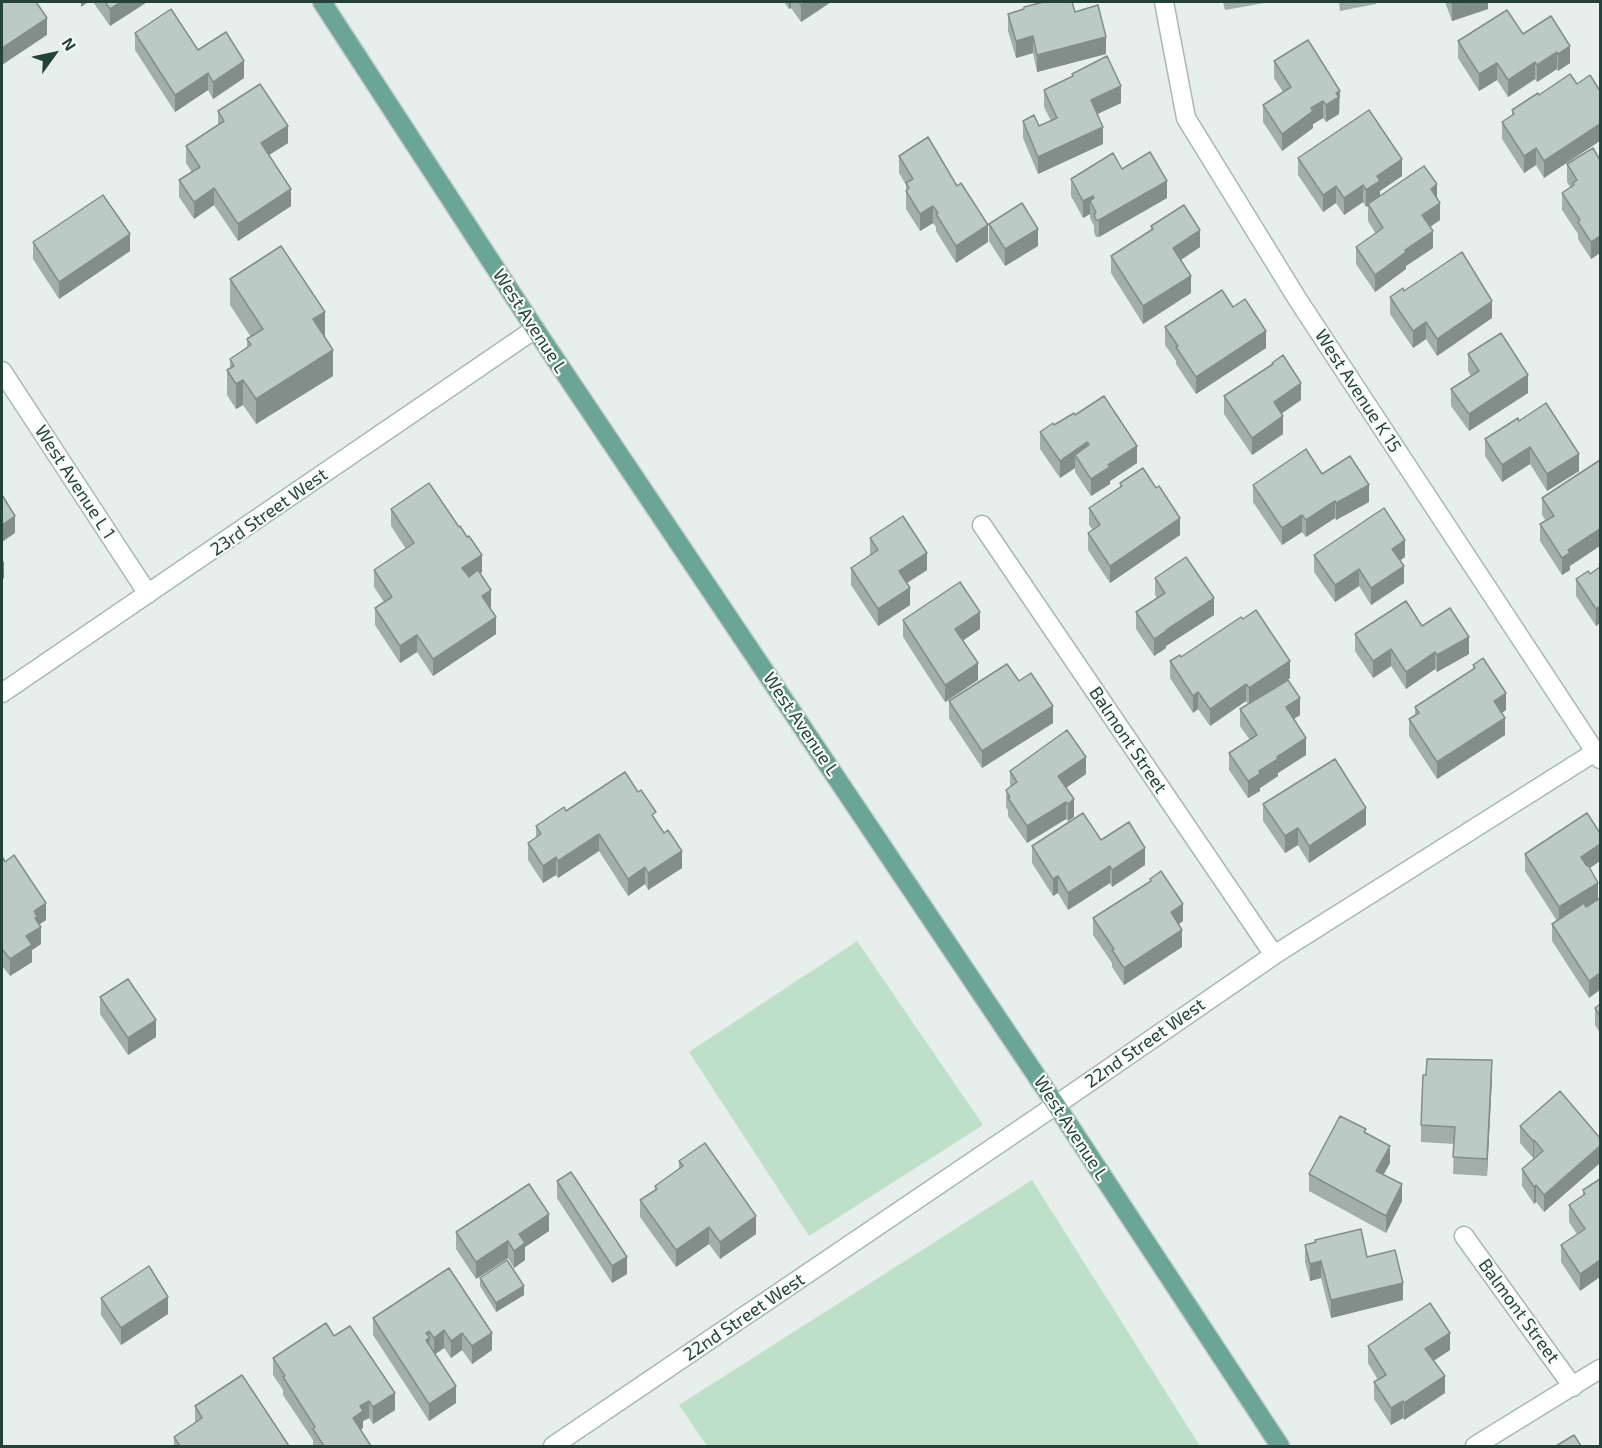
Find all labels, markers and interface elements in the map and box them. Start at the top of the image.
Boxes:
north arrow [24,24,84,84]
text: N [58,34,81,54]
street label: West Avenue L [488,265,572,377]
street label: West Avenue K 15 [1310,325,1406,457]
street label: West Avenue L 1 [30,421,120,543]
street label: 23rd Street West [206,464,332,560]
street label: West Avenue L [758,668,844,780]
street label: Balmont Street [1084,683,1172,797]
street label: 22nd Street West [1081,994,1209,1092]
street label: West Avenue L [1029,1072,1113,1184]
street label: Balmont Street [1474,1255,1564,1367]
street label: 22nd Street West [679,1268,809,1366]

